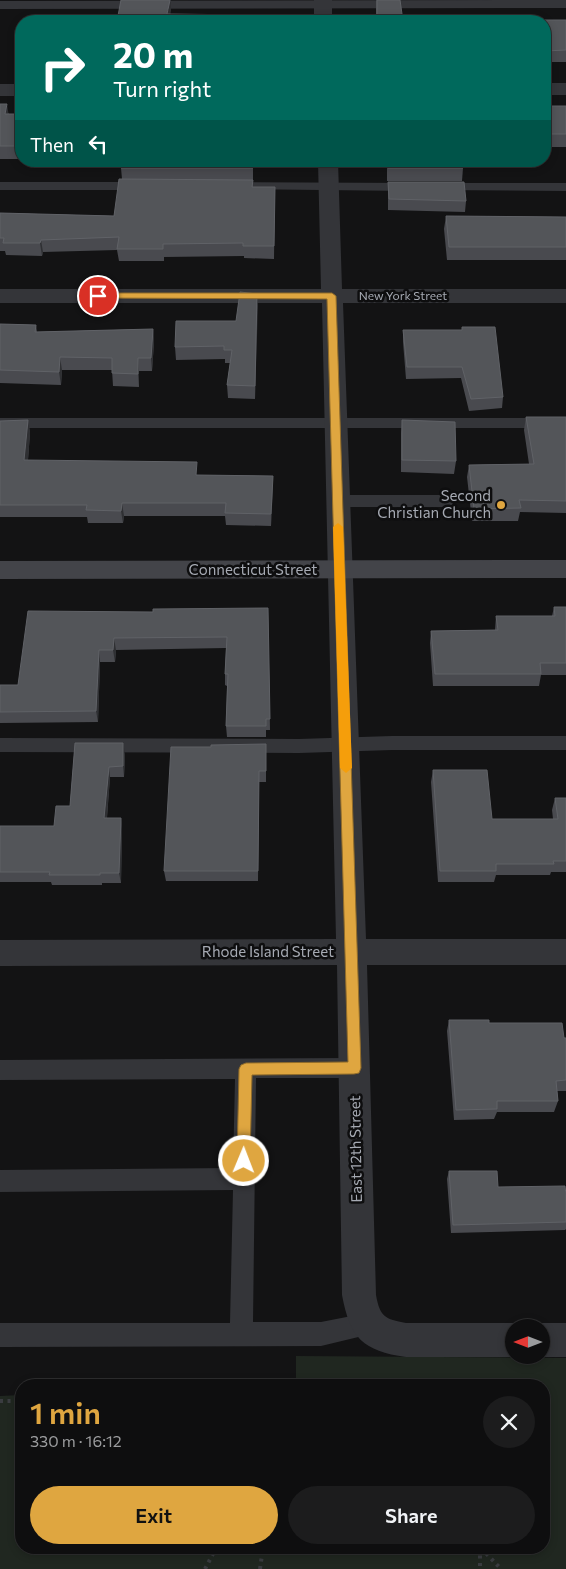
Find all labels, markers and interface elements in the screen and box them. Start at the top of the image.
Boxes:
text: 20 m [113,32,193,75]
icon: right [30,35,95,100]
text: Turn right [113,75,211,102]
icon: left [84,130,112,158]
text: Then [30,133,74,156]
pin [77,275,119,317]
icon: arrive [84,282,112,310]
street label: New York Street [359,288,447,302]
place label: Second Christian Church [377,486,491,521]
marker: Second Christian Church [495,499,507,511]
street label: Connecticut Street [189,560,317,578]
street label: Rhode Island Street [202,942,334,960]
street label: East 12th Street [345,1095,365,1203]
position arrow [217,1134,269,1186]
north arrow [505,1319,550,1364]
map controls [505,1319,550,1364]
text: 1 min [30,1393,101,1430]
button: close [483,1396,535,1448]
text: 330 m · 16:12 [30,1431,122,1450]
button: Exit [30,1486,278,1544]
button: Share [288,1486,535,1544]

